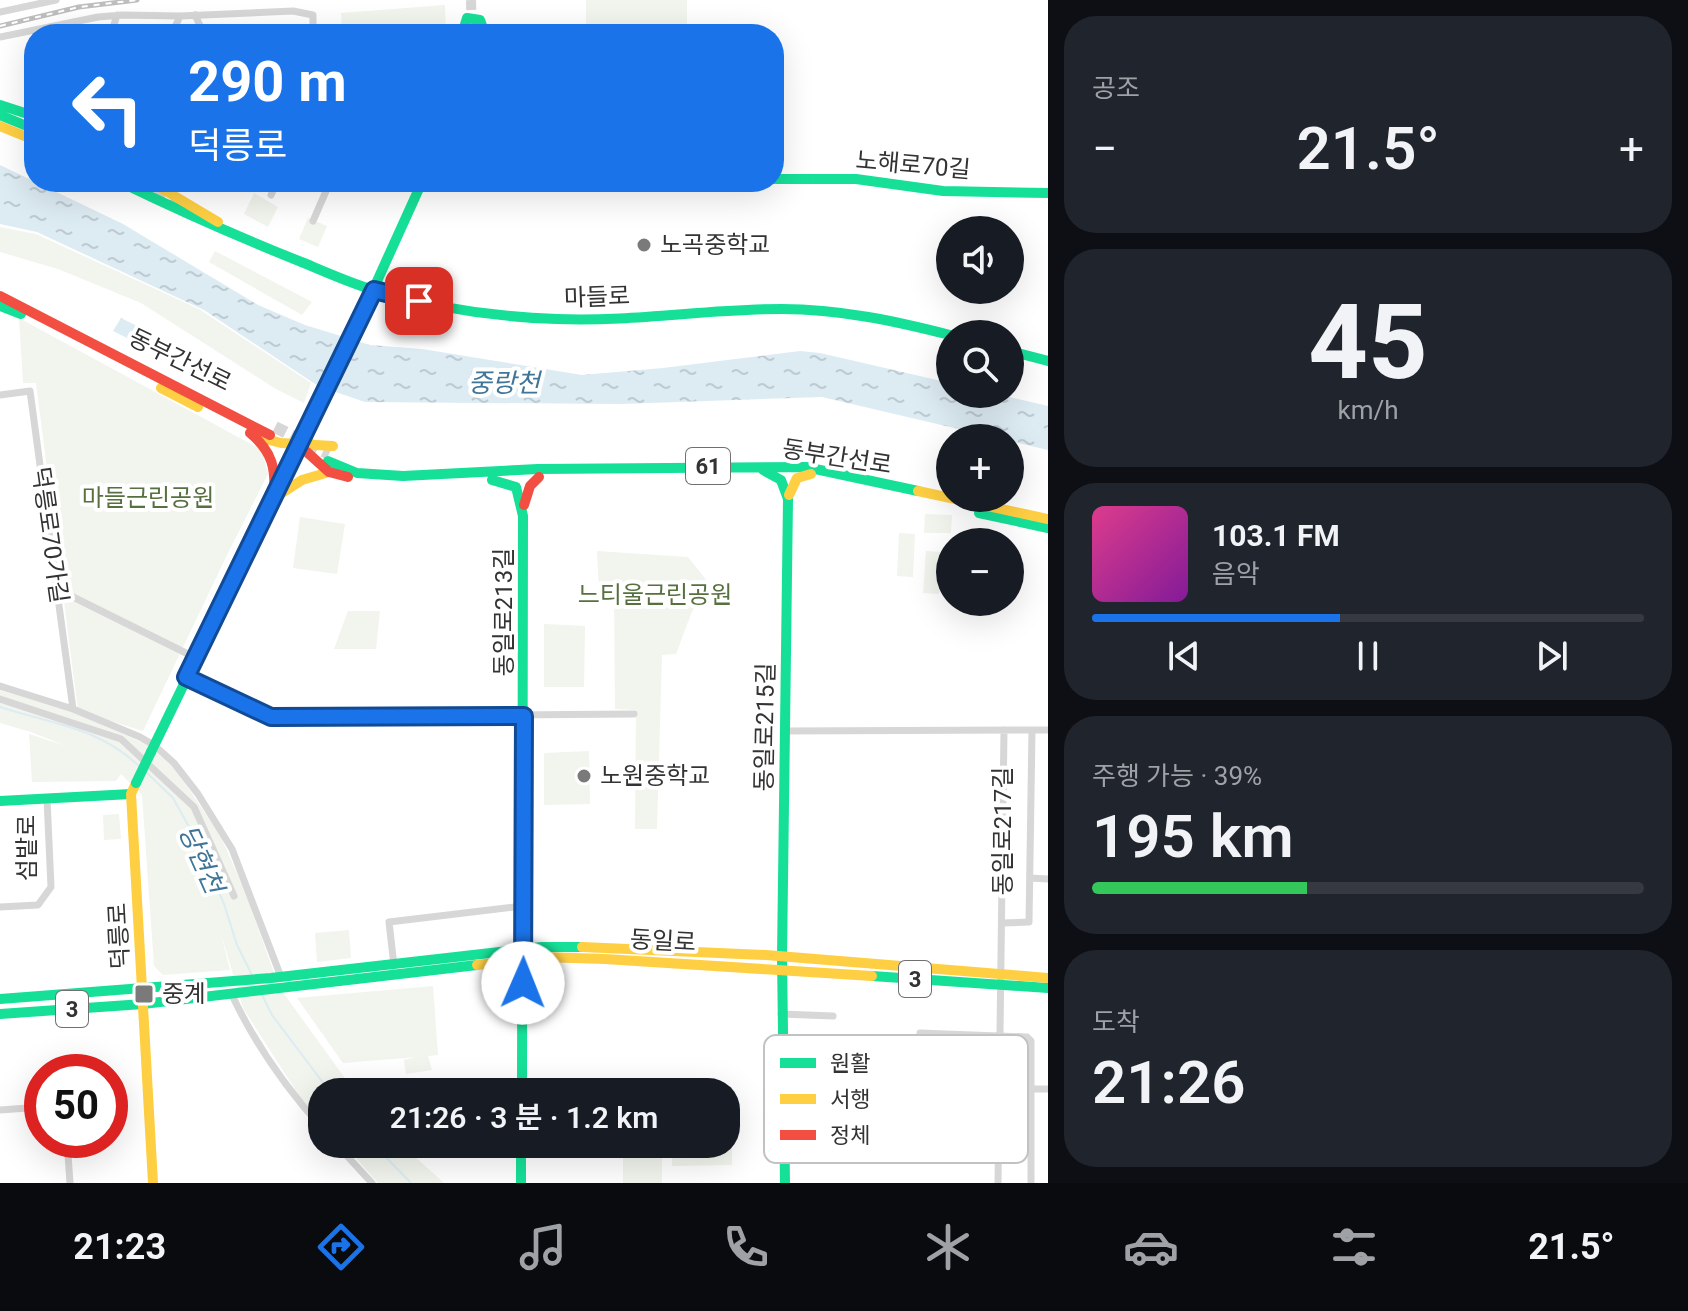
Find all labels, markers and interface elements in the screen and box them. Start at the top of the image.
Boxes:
text: 290 m [188,49,347,115]
icon: left [56,56,160,160]
text: 공조 [1092,73,1140,103]
text: 21.5° [1297,113,1440,184]
text: − [1092,123,1117,175]
text: + [1619,123,1644,175]
text: 덕릉로 [188,125,287,167]
street label: 노해로70길 [854,146,972,184]
map controls [936,216,1024,616]
button: sound [936,216,1024,304]
place label: 노곡중학교 [660,231,770,259]
marker: 노곡중학교 [635,236,653,254]
pin [385,267,453,335]
icon: arrive [397,279,441,323]
street label: 마들로 [563,282,631,312]
text: 45 [1308,282,1428,403]
button: search [936,320,1024,408]
street label: 동부간선로 [124,323,236,397]
water label: 중랑천 [468,368,543,398]
text: km/h [1337,395,1399,425]
button: + [936,424,1024,512]
street label: 동부간선로 [780,435,894,479]
road number: 61 [686,448,730,484]
street label: 덕릉로70가길 [27,465,73,605]
park label: 마들근린공원 [82,484,214,512]
text: 103.1 FM [1212,518,1340,553]
button: − [936,528,1024,616]
street label: 동일로213길 [490,548,518,676]
text: 음악 [1212,559,1260,589]
park label: 느티울근린공원 [578,581,732,609]
icon: previous [1162,634,1206,678]
icon: pause [1346,634,1390,678]
icon: next [1530,634,1574,678]
street label: 동일로215길 [750,662,780,792]
text: 주행 가능 · 39% [1092,761,1262,791]
place label: 노원중학교 [600,762,710,790]
marker: 노원중학교 [575,767,593,785]
street label: 동일로217길 [989,767,1017,895]
text: 195 km [1092,801,1294,872]
street label: 섬밭로 [13,815,41,881]
water label: 당현천 [173,820,231,901]
street label: 덕릉로 [103,902,135,970]
street label: 동일로 [629,925,697,957]
position arrow [481,941,565,1025]
road number: 3 [899,961,931,997]
place label: 중계 [162,980,206,1008]
marker: 중계 [133,983,155,1005]
road number: 3 [56,991,88,1027]
text: 도착 [1092,1007,1140,1037]
legend [764,1035,1028,1163]
text: 21:26 [1092,1047,1245,1118]
text: 원활 [830,1051,870,1076]
speed limit sign: 50 [24,1054,128,1158]
text: 서행 [830,1087,870,1112]
text: 21:26 · 3 분 · 1.2 km [390,1100,658,1135]
text: 정체 [830,1123,870,1148]
icon: directions [313,1219,369,1275]
icon: music [515,1219,571,1275]
icon: phone [718,1219,774,1275]
icon: climate [920,1219,976,1275]
icon: car [1123,1219,1179,1275]
icon: filters [1326,1219,1382,1275]
text: 21:23 [73,1226,166,1268]
text: 21.5° [1528,1226,1615,1268]

